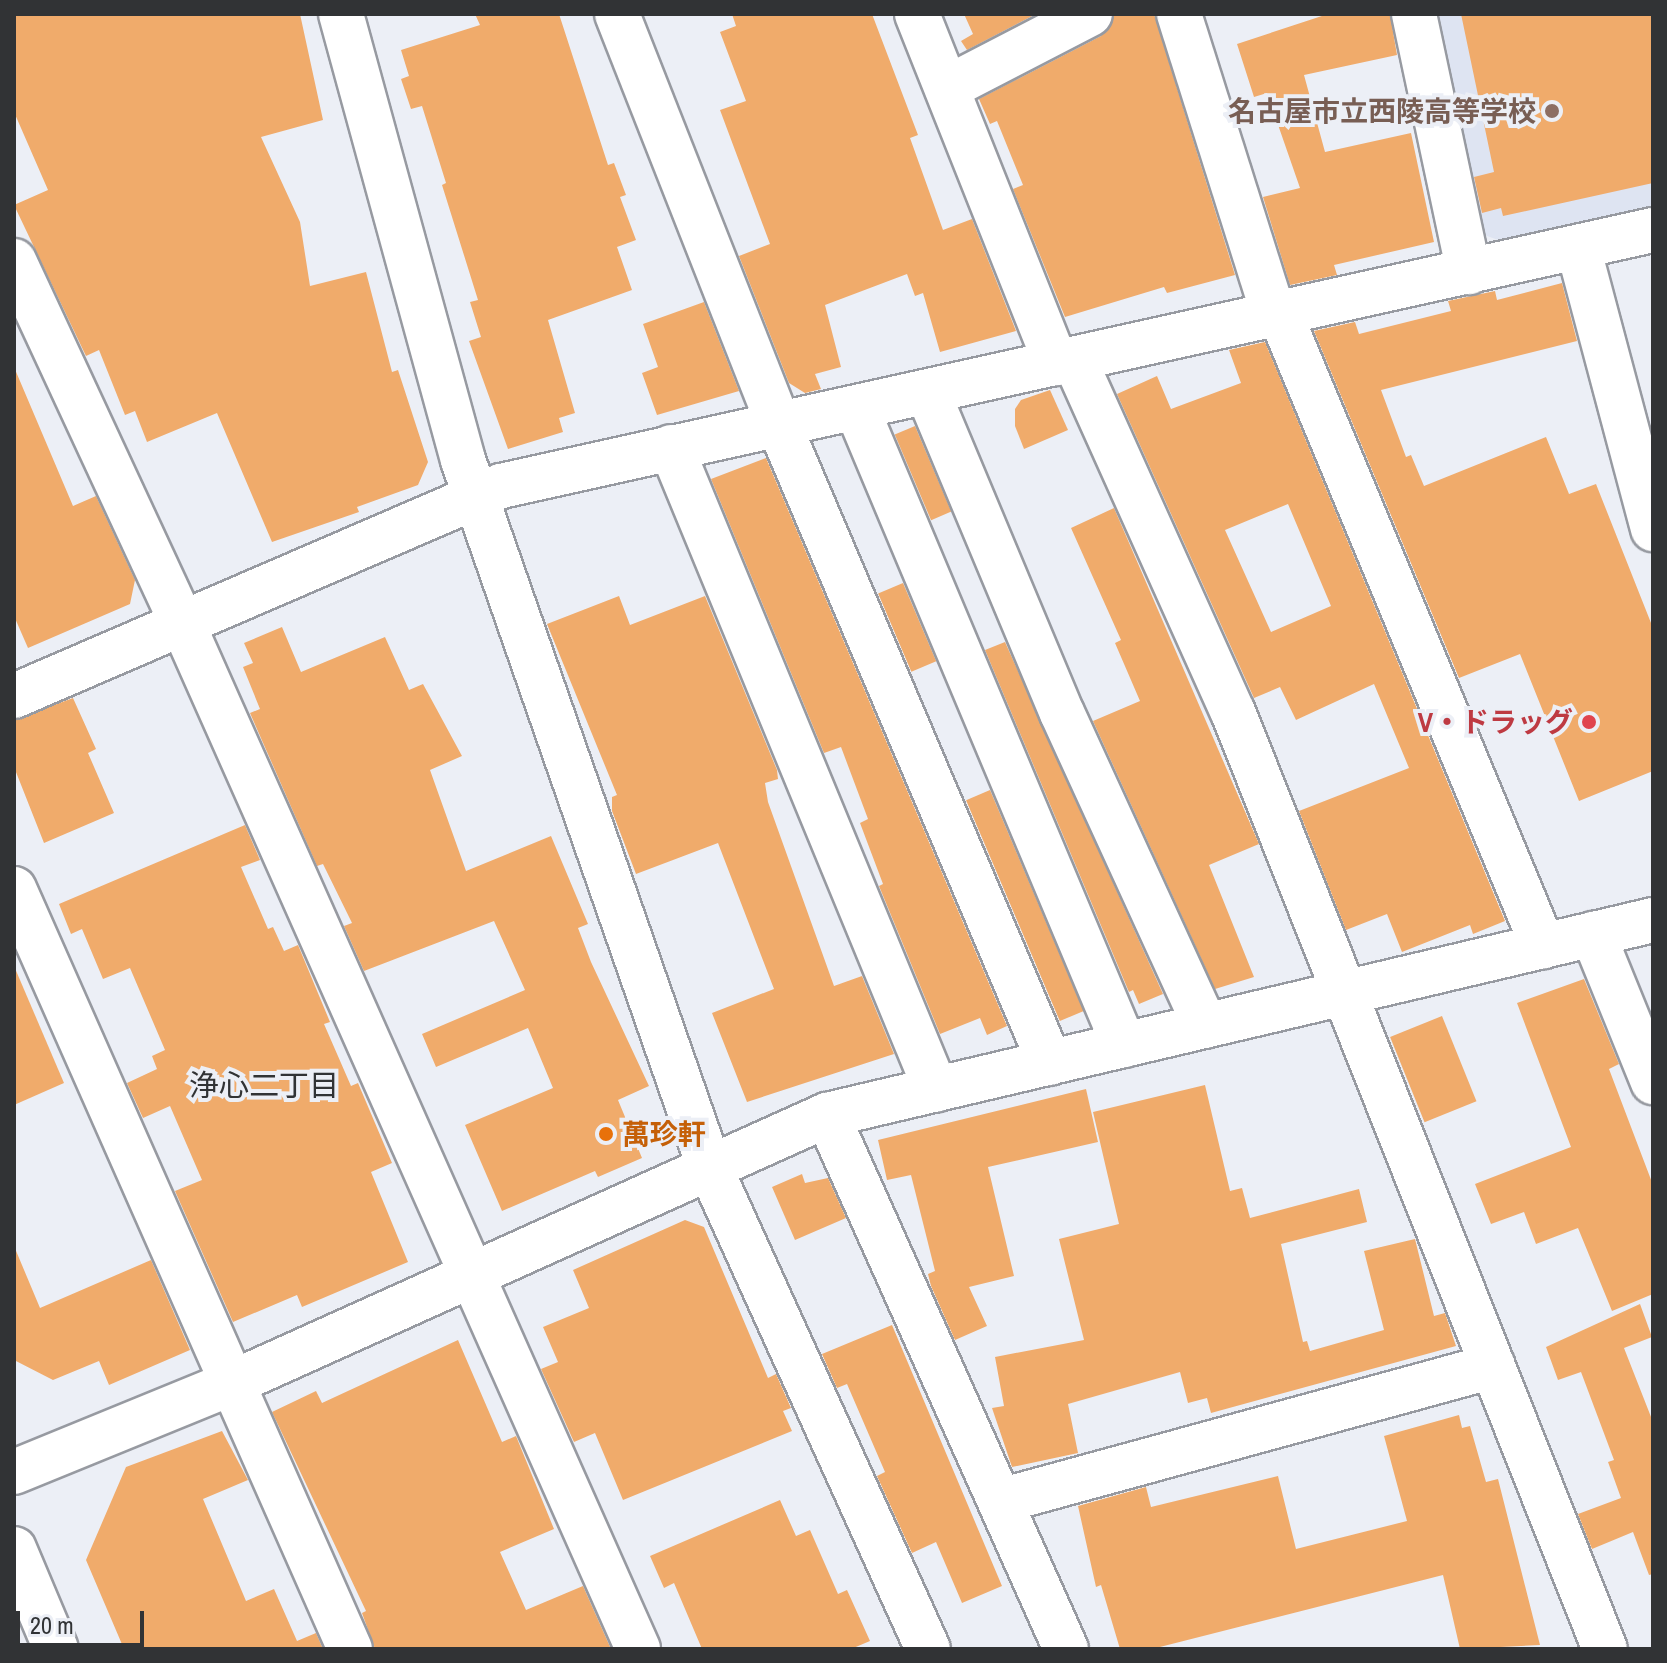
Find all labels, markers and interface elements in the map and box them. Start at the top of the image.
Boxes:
place label: 名古屋市立西陵高等学校 [1228,94,1536,128]
marker: 名古屋市立西陵高等学校 [1543,102,1561,120]
place label: V・ドラッグ [1418,705,1573,739]
marker: V・ドラッグ [1580,713,1598,731]
district label: 浄心二丁目 [189,1067,339,1103]
place label: 萬珍軒 [622,1117,706,1151]
marker: 萬珍軒 [597,1125,615,1143]
scale bar [20,1595,148,1645]
text: 20 m [30,1609,74,1641]

